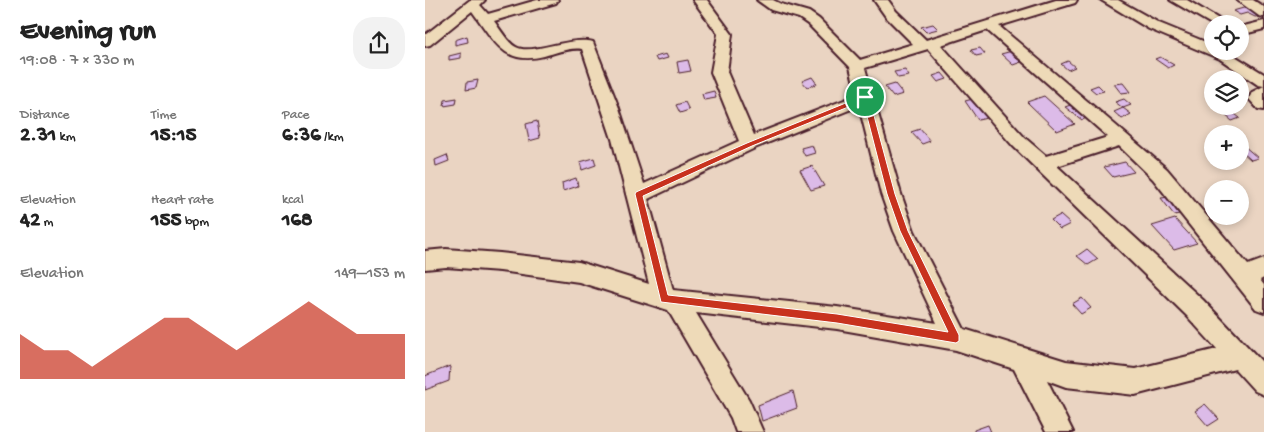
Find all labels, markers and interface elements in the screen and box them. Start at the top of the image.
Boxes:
map controls [1204,15,1249,225]
button: locate [1204,15,1249,60]
text: Evening run [20,16,156,49]
button: share [353,17,405,69]
text: 19:08 · 7 × 330 m [20,52,134,71]
button: layers [1204,70,1249,115]
pin [844,76,886,118]
icon: arrive [851,83,879,111]
text: Distance [20,107,69,124]
text: Time [151,107,177,124]
text: Pace [282,107,309,124]
text: 2.31 [20,124,56,149]
text: 15:15 [151,124,197,149]
text: 6:36 [282,124,321,149]
button: + [1204,125,1249,170]
text: km [56,129,76,146]
text: /km [321,129,344,146]
button: − [1204,180,1249,225]
text: Elevation [20,192,76,209]
text: Heart rate [151,192,214,209]
text: kcal [282,192,304,209]
text: 42 [20,209,40,234]
text: 155 [151,209,182,234]
text: 168 [282,209,313,234]
text: m [40,214,54,231]
text: bpm [182,214,209,231]
text: Elevation [20,265,84,284]
text: 149–153 m [335,265,405,284]

